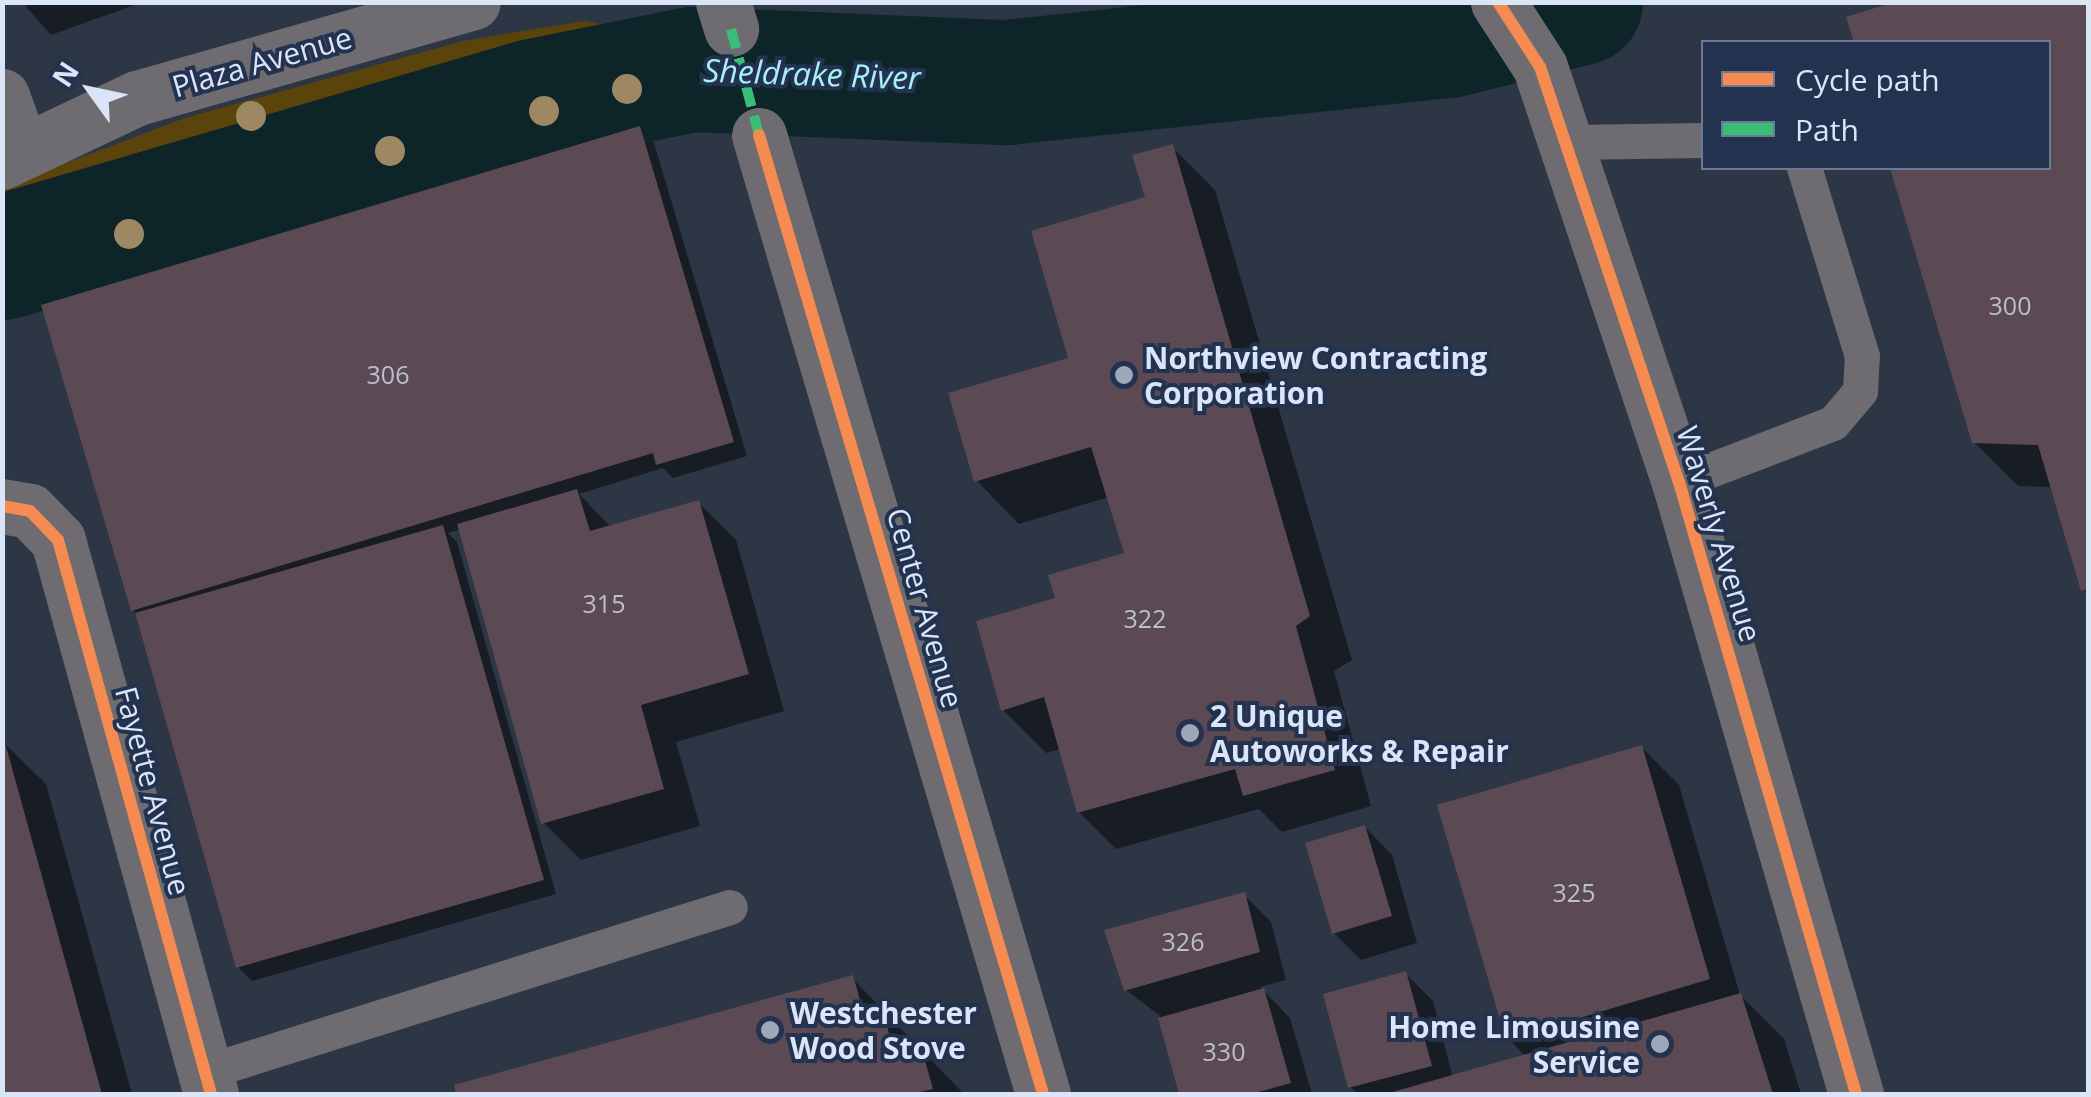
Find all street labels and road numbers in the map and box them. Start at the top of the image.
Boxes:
street label: Plaza Avenue [168,19,356,105]
street label: Waverly Avenue [1669,422,1769,646]
street label: Center Avenue [879,504,971,712]
street label: Fayette Avenue [108,683,198,899]

